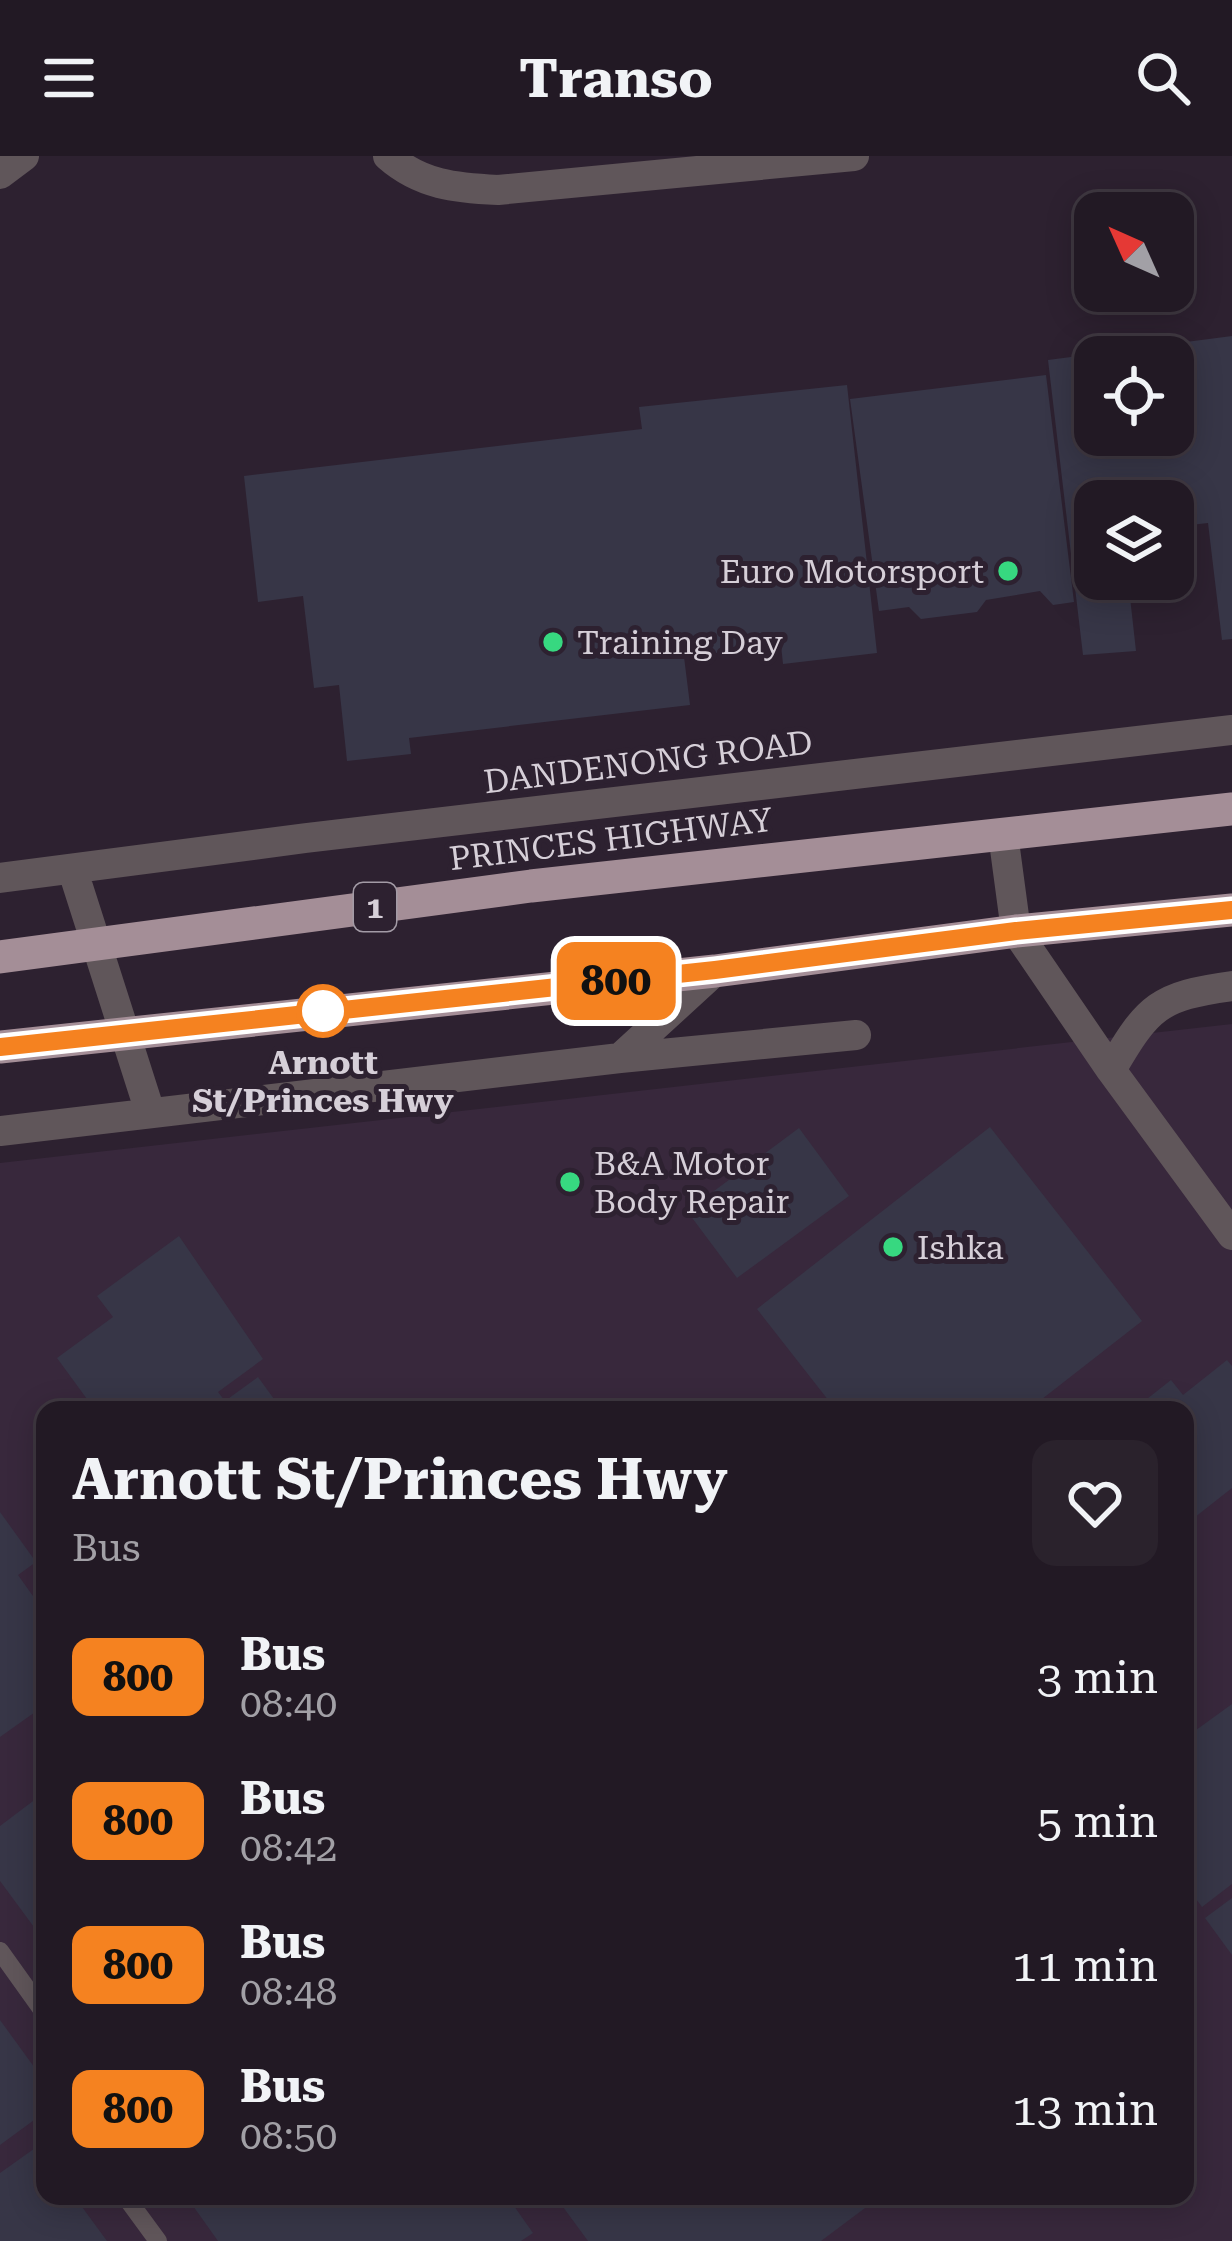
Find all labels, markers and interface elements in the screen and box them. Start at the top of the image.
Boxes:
icon: menu [36,45,102,111]
icon: search [1130,45,1196,111]
text: Transo [519,47,713,110]
north arrow [1074,192,1194,312]
map controls [1074,192,1194,600]
button: locate [1074,336,1194,456]
button: layers [1074,480,1194,600]
place label: Euro Motorsport [720,552,984,591]
marker: Euro Motorsport [995,558,1021,584]
place label: Training Day [577,623,783,662]
marker: Training Day [540,629,566,655]
street label: DANDENONG ROAD [481,722,815,802]
street label: PRINCES HIGHWAY [447,800,775,878]
road number: 1 [354,883,396,931]
line badge: 800 [547,942,685,1020]
text: 800 [581,956,651,1005]
marker: Arnott St/Princes Hwy [298,986,348,1036]
place label: Arnott St/Princes Hwy [192,1043,454,1120]
place label: B&A Motor Body Repair [594,1144,789,1221]
marker: B&A Motor Body Repair [557,1169,583,1195]
place label: Ishka [917,1228,1004,1267]
marker: Ishka [880,1234,906,1260]
button: heart [1032,1440,1158,1566]
text: Arnott St/Princes Hwy [72,1446,728,1513]
text: Bus [72,1525,141,1571]
text: Bus [240,1628,325,1681]
text: 3 min [1037,1651,1158,1704]
text: 800 [103,1652,173,1701]
text: 08:40 [240,1681,337,1727]
text: Bus [240,1772,325,1825]
text: 5 min [1037,1795,1158,1848]
text: 800 [103,1796,173,1845]
text: 08:42 [240,1825,337,1871]
text: Bus [240,1916,325,1969]
text: 11 min [1012,1939,1158,1992]
text: 800 [103,1940,173,1989]
text: 08:48 [240,1969,337,2015]
text: Bus [240,2060,325,2113]
text: 13 min [1012,2083,1158,2136]
text: 800 [103,2084,173,2133]
text: 08:50 [240,2113,337,2159]

